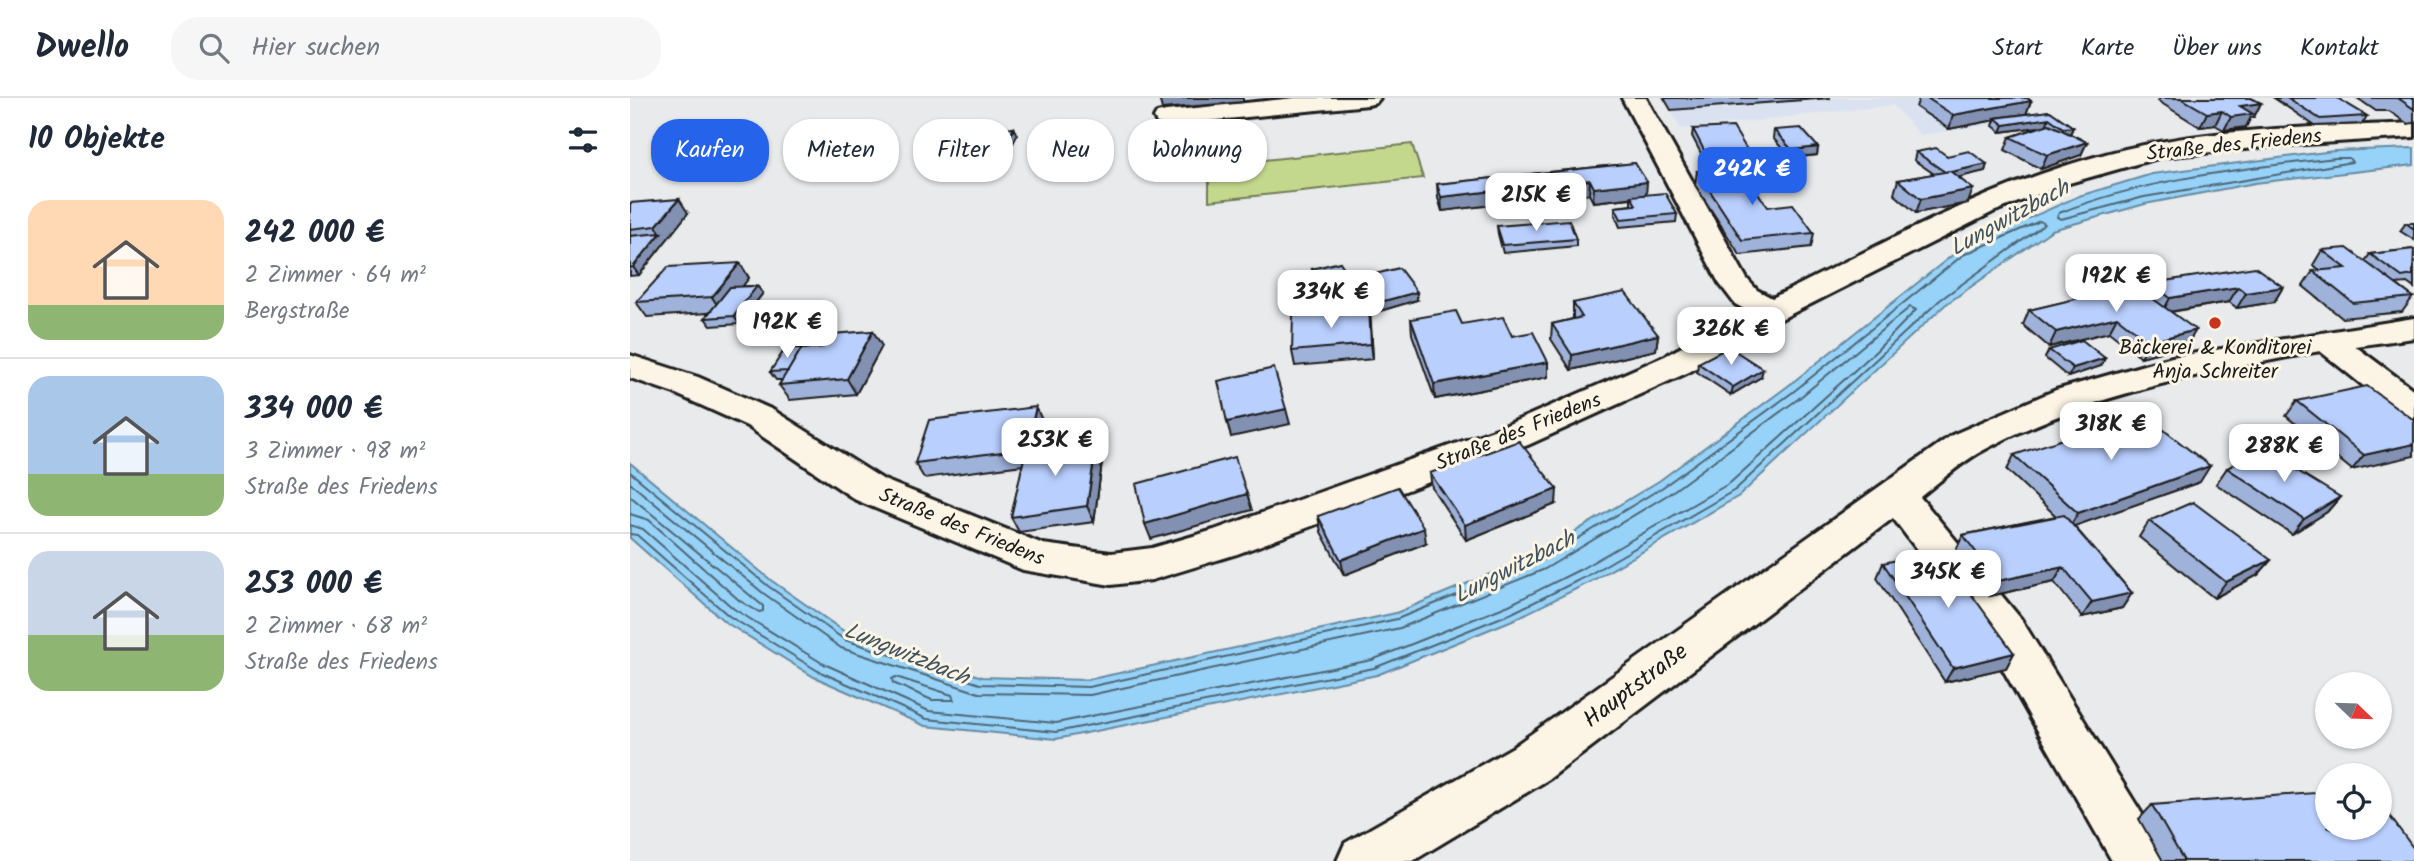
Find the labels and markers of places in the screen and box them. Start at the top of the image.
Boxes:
pin: 242K € [1695,148,1809,207]
pin: 215K € [1479,174,1593,233]
pin: 192K € [2059,254,2173,314]
pin: 334K € [1274,271,1388,330]
pin: 192K € [730,300,844,360]
pin: 326K € [1674,308,1788,367]
marker: Bäckerei & Konditorei Anja Schreiter [2207,315,2223,331]
place label: Bäckerei & Konditorei Anja Schreiter [2119,332,2312,389]
pin: 318K € [2054,402,2168,462]
pin: 253K € [998,418,1112,478]
pin: 288K € [2227,424,2341,484]
pin: 345K € [1891,550,2005,610]

